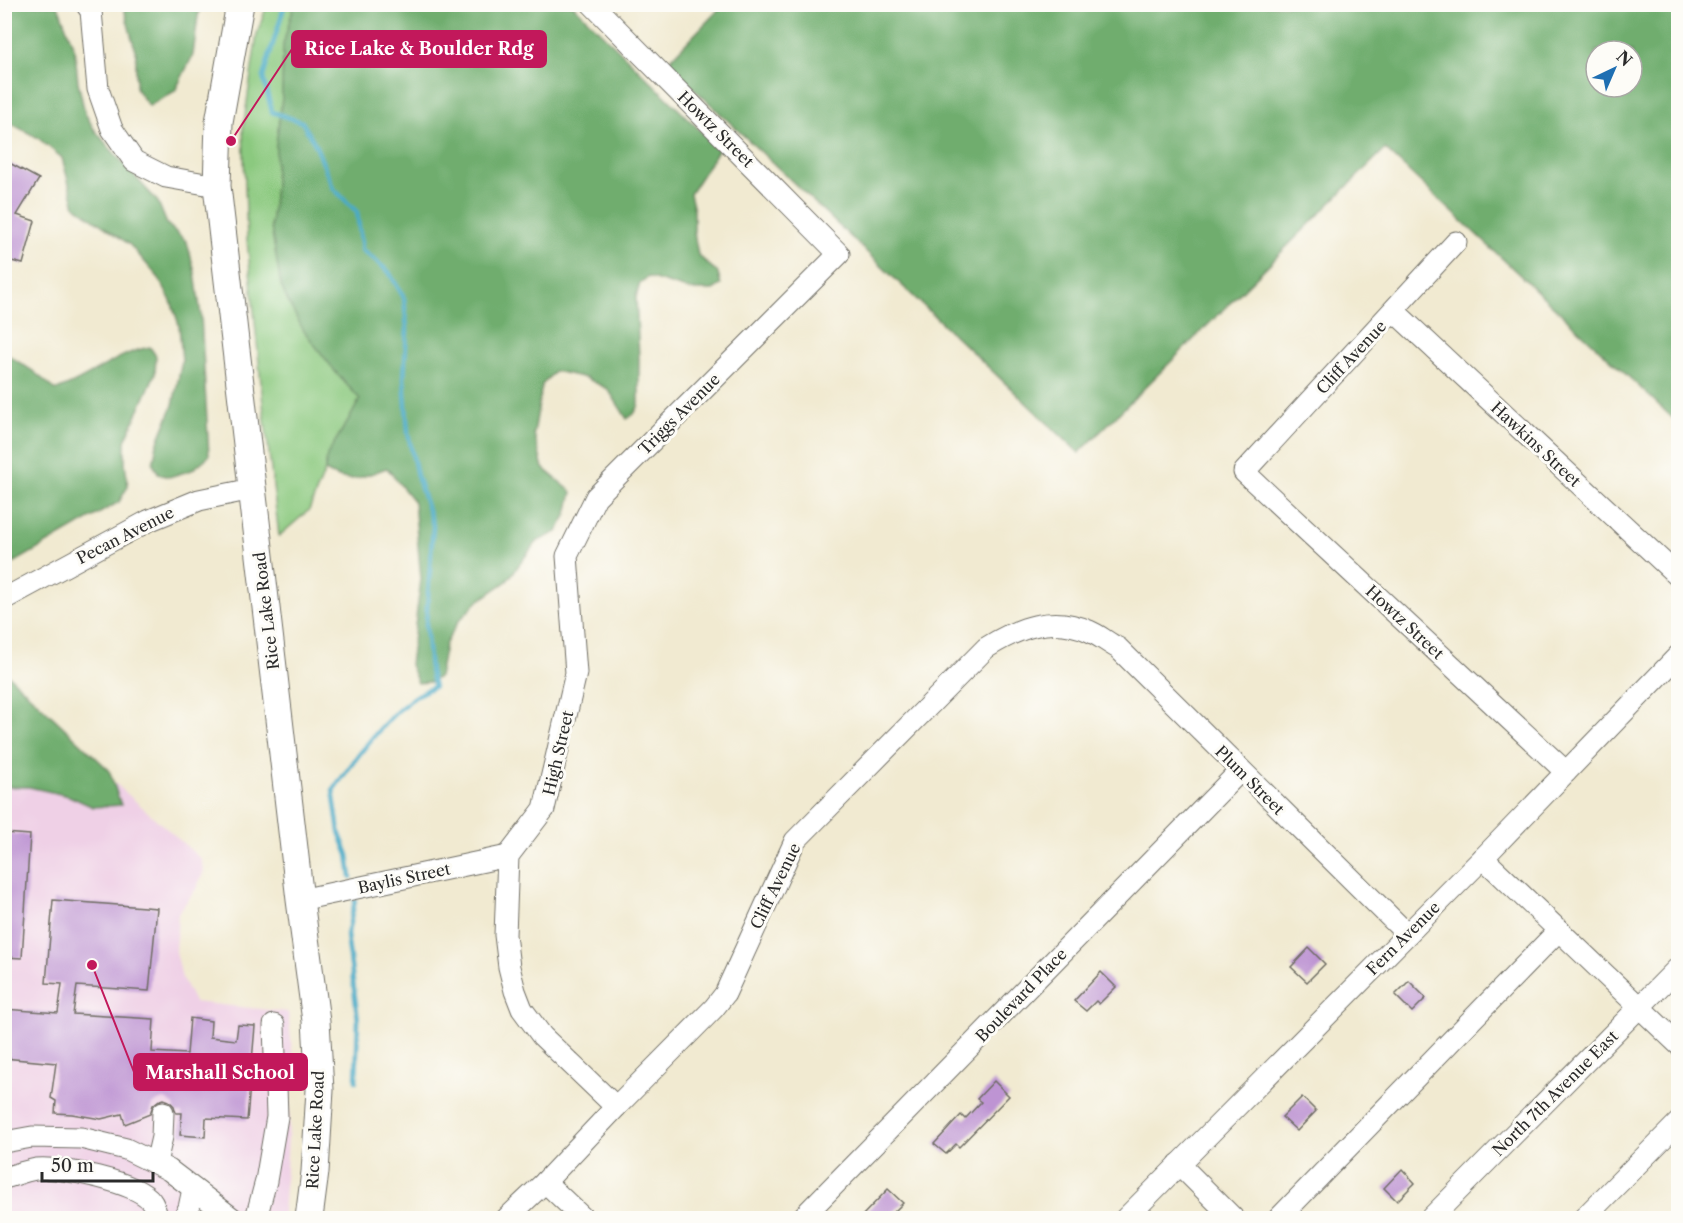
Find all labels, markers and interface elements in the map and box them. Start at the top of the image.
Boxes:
callout: Rice Lake & Boulder Rdg [292,31,546,67]
text: Rice Lake & Boulder Rdg [304,38,534,60]
north arrow [1584,39,1644,99]
text: N [1612,46,1636,70]
street label: Howtz Street [674,87,758,171]
street label: Cliff Avenue [1312,316,1390,398]
street label: Triggs Avenue [634,369,724,459]
street label: Hawkins Street [1487,397,1585,491]
street label: Pecan Avenue [73,502,177,568]
street label: Rice Lake Road [249,551,283,671]
street label: Howtz Street [1362,581,1448,663]
street label: High Street [539,708,578,797]
street label: Plum Street [1211,741,1289,819]
street label: Cliff Avenue [746,840,804,932]
street label: Baylis Street [356,858,452,898]
street label: Fern Avenue [1362,897,1444,979]
street label: Boulevard Place [971,944,1071,1046]
street label: North 7th Avenue East [1488,1026,1622,1160]
callout: Marshall School [134,1054,307,1090]
text: Marshall School [145,1062,295,1084]
street label: Rice Lake Road [302,1070,328,1190]
scale bar [42,1145,153,1183]
text: 50 m [51,1155,94,1177]

